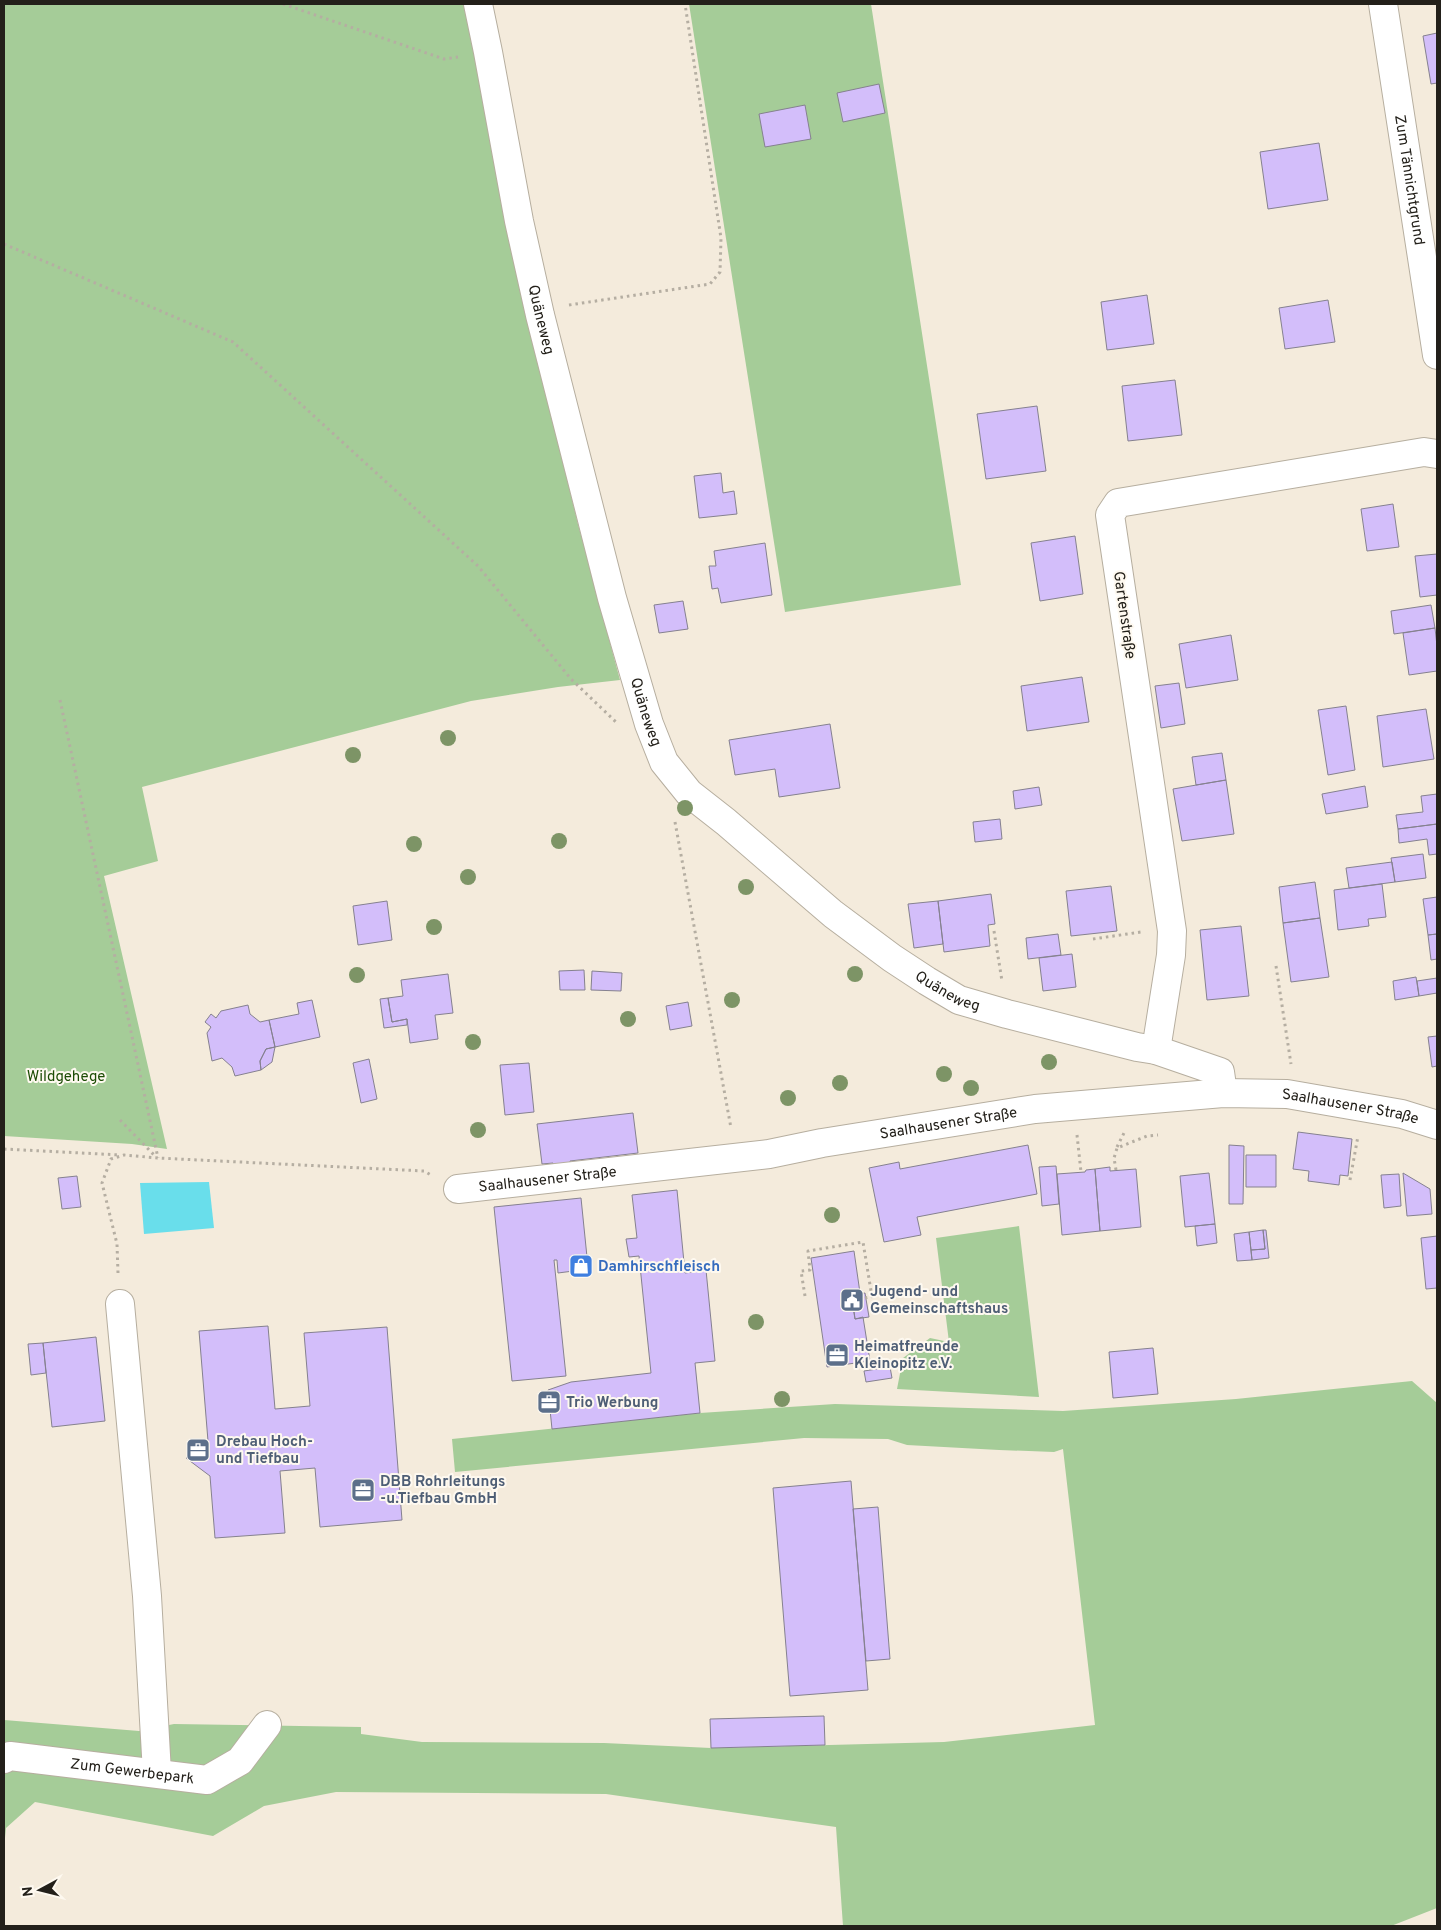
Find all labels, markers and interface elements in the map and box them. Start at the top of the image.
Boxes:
street label: Zum Tännichtgrund [1389,114,1428,247]
street label: Quäneweg [523,283,558,357]
street label: Gartenstraße [1108,570,1139,660]
street label: Quäneweg [625,676,665,750]
street label: Quäneweg [911,967,982,1017]
park label: Wildgehege [27,1068,105,1087]
street label: Saalhausener Straße [1282,1086,1421,1130]
street label: Saalhausener Straße [879,1104,1019,1145]
street label: Saalhausener Straße [478,1163,618,1198]
shop icon: Damhirschfleisch [568,1253,594,1279]
place label: Damhirschfleisch [598,1258,720,1277]
place label: Jugend- und Gemeinschaftshaus [870,1283,1008,1319]
public building icon: Jugend- und Gemeinschaftshaus [839,1287,865,1313]
place label: Heimatfreunde Kleinopitz e.V. [854,1338,959,1374]
office icon: Heimatfreunde Kleinopitz e.V. [824,1342,850,1368]
office icon: Trio Werbung [536,1389,562,1415]
place label: Trio Werbung [566,1394,659,1413]
place label: Drebau Hoch- und Tiefbau [216,1433,313,1469]
office icon: Drebau Hoch- und Tiefbau [185,1437,211,1463]
place label: DBB Rohrleitungs -u.Tiefbau GmbH [380,1473,505,1509]
office icon: DBB Rohrleitungs -u.Tiefbau GmbH [350,1477,376,1503]
street label: Zum Gewerbepark [69,1755,195,1789]
north arrow [15,1865,65,1915]
text: N [20,1885,38,1897]

